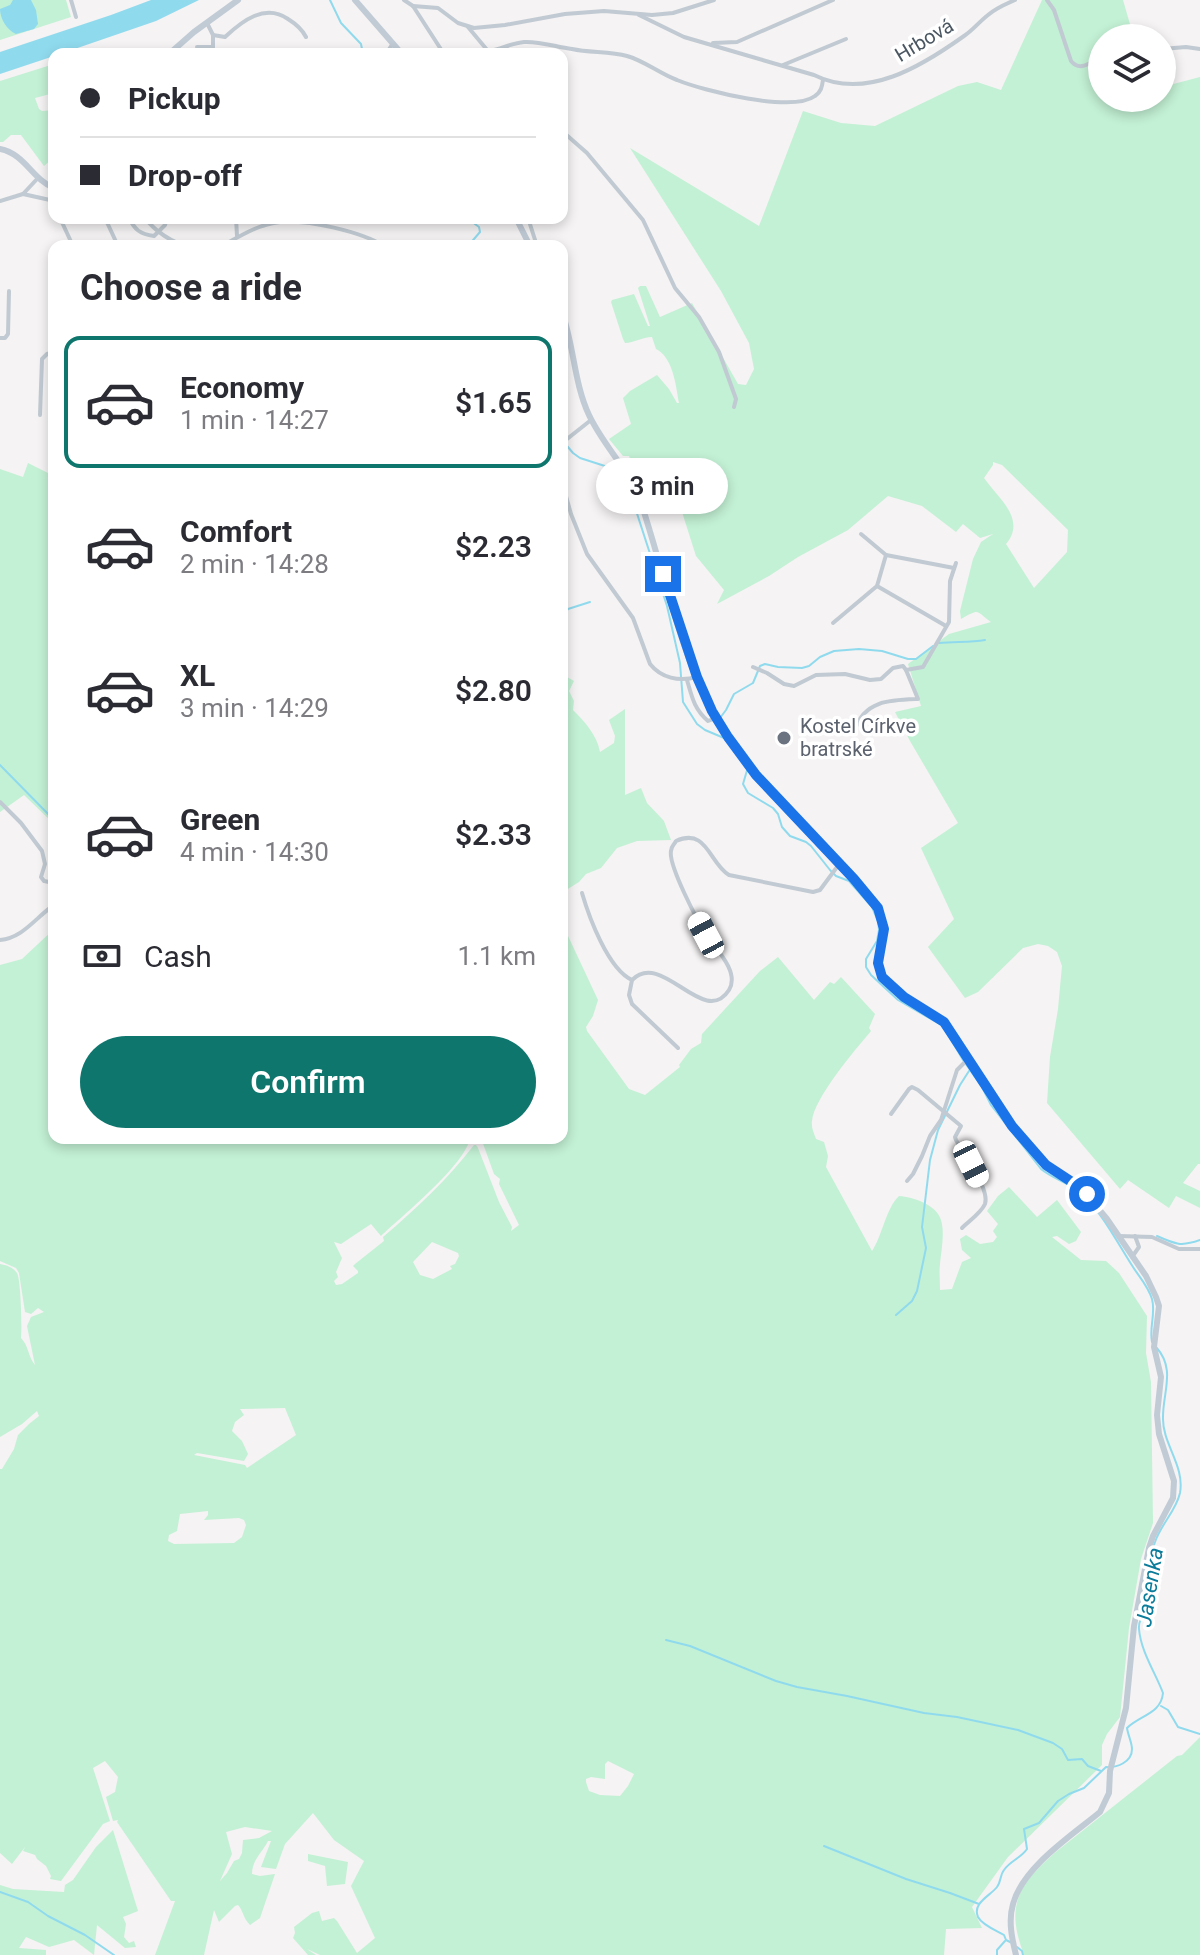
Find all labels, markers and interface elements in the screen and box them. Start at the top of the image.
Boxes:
street label: Hrbová [890,13,958,67]
map controls [1088,24,1176,112]
button: layers [1088,24,1176,112]
text: Pickup [128,81,221,116]
text: Drop-off [128,158,242,193]
text: Choose a ride [80,267,302,309]
icon: car [84,366,156,438]
text: Economy [180,370,304,405]
text: $1.65 [455,385,532,420]
text: 1 min · 14:27 [180,405,329,435]
callout: 3 min [597,458,729,514]
text: 3 min [629,471,695,501]
icon: car [84,510,156,582]
text: Comfort [180,514,292,549]
text: $2.23 [455,529,532,564]
text: 2 min · 14:28 [180,549,329,579]
route end [645,556,681,592]
icon: car [84,654,156,726]
text: XL [180,658,215,693]
text: $2.80 [455,673,532,708]
text: 3 min · 14:29 [180,693,329,723]
place label: Kostel Církve bratrské [800,714,916,761]
marker: Kostel Církve bratrské [775,729,793,747]
icon: car [84,798,156,870]
text: Green [180,802,260,837]
text: $2.33 [455,817,532,852]
text: 4 min · 14:30 [180,837,329,867]
car [684,908,728,962]
icon: cash [80,934,124,978]
text: Cash [144,939,212,974]
text: 1.1 km [457,941,536,971]
button: Confirm [80,1036,536,1128]
car [950,1137,992,1191]
route start [1069,1176,1105,1212]
water label: Jasenka [1131,1546,1168,1629]

